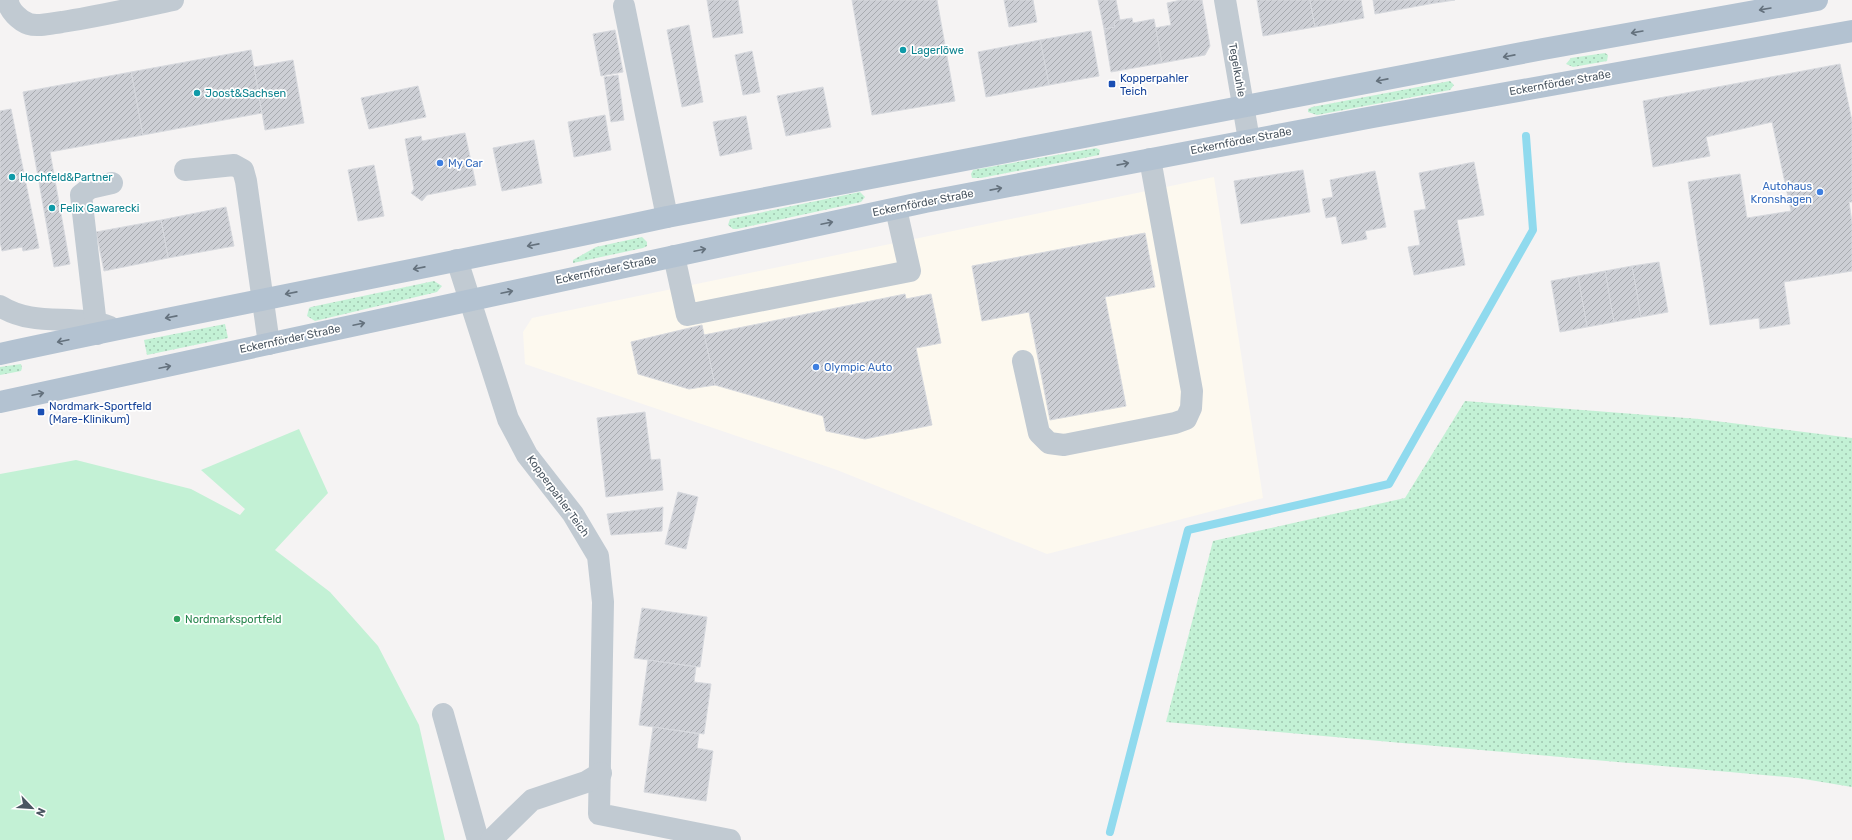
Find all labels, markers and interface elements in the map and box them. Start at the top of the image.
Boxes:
one-way arrow [1759,6,1772,14]
one-way arrow [1631,29,1644,37]
street label: Tegelkuhle [1226,42,1248,98]
place label: Lagerlöwe [911,44,964,57]
marker: Lagerlöwe [898,45,908,55]
one-way arrow [1503,52,1516,60]
street label: Eckernförder Straße [1508,68,1612,98]
place label: Kopperpahler Teich [1120,72,1189,98]
one-way arrow [1376,76,1389,84]
marker: Kopperpahler Teich [1107,79,1117,89]
place label: Joost&Sachsen [205,87,286,100]
marker: Joost&Sachsen [192,88,202,98]
street label: Eckernförder Straße [1189,125,1293,157]
place label: My Car [448,157,484,170]
marker: My Car [435,158,445,168]
one-way arrow [1116,160,1129,168]
place label: Hochfeld&Partner [20,171,113,184]
marker: Hochfeld&Partner [7,172,17,182]
place label: Autohaus Kronshagen [1751,180,1812,206]
one-way arrow [989,184,1002,192]
street label: Eckernförder Straße [871,187,975,219]
marker: Autohaus Kronshagen [1815,187,1825,197]
place label: Felix Gawarecki [60,202,139,215]
marker: Felix Gawarecki [47,203,57,213]
one-way arrow [820,219,833,227]
one-way arrow [526,242,539,250]
one-way arrow [693,246,706,254]
street label: Eckernförder Straße [554,253,658,287]
one-way arrow [413,264,426,272]
one-way arrow [500,287,513,295]
one-way arrow [285,290,298,298]
one-way arrow [165,313,178,321]
one-way arrow [352,320,365,328]
street label: Eckernförder Straße [238,322,342,356]
one-way arrow [57,337,70,345]
place label: Olympic Auto [824,361,892,374]
one-way arrow [158,362,171,370]
marker: Olympic Auto [811,362,821,372]
one-way arrow [31,390,44,398]
place label: Nordmark-Sportfeld (Mare-Klinikum) [49,400,152,426]
marker: Nordmark-Sportfeld (Mare-Klinikum) [36,407,46,417]
street label: Kopperpahler Teich [524,453,592,539]
place label: Nordmarksportfeld [185,613,282,626]
marker: Nordmarksportfeld [172,614,182,624]
north arrow [12,788,52,828]
text: N [33,806,48,818]

